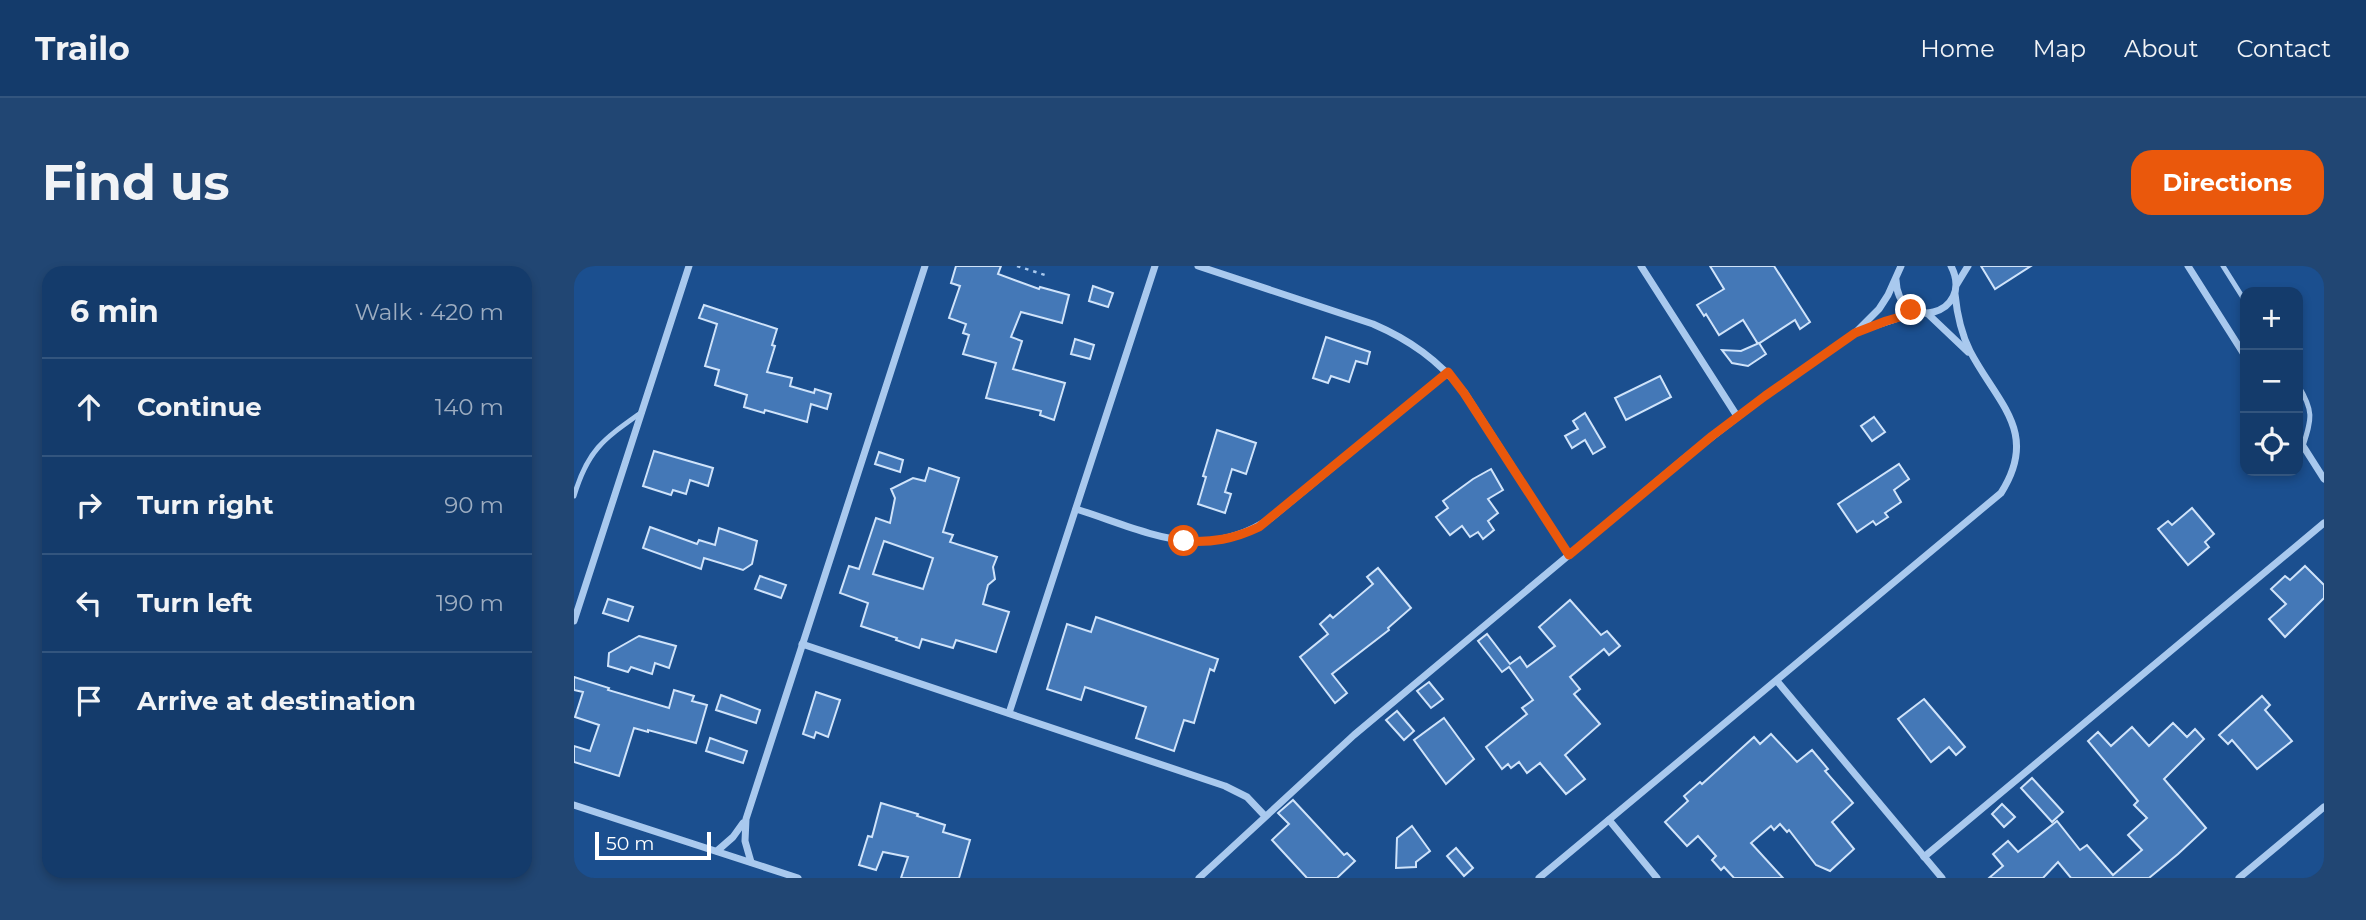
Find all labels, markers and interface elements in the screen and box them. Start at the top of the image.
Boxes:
text: Trailo [35,28,130,68]
text: Home [1920,34,1995,63]
text: Map [2033,34,2086,63]
text: About [2124,34,2198,63]
text: Contact [2236,34,2331,63]
button: Directions [2131,150,2324,215]
text: Find us [42,153,230,212]
map controls [2240,287,2303,476]
button: + [2240,287,2303,350]
text: 6 min [70,293,159,330]
route end [1895,294,1926,325]
text: Walk · 420 m [355,298,504,326]
button: − [2240,350,2303,413]
icon: ahead [70,388,108,426]
text: Continue [137,391,262,423]
text: 140 m [435,393,504,421]
button: locate [2240,413,2303,476]
icon: right [70,486,108,524]
text: Turn right [137,489,273,521]
text: 90 m [444,491,504,519]
route start [1168,525,1199,556]
icon: left [70,584,108,622]
text: Turn left [137,587,253,619]
text: 190 m [436,589,504,617]
icon: arrive [70,682,108,720]
text: Arrive at destination [137,685,416,717]
scale bar [595,829,710,861]
text: 50 m [606,832,654,855]

